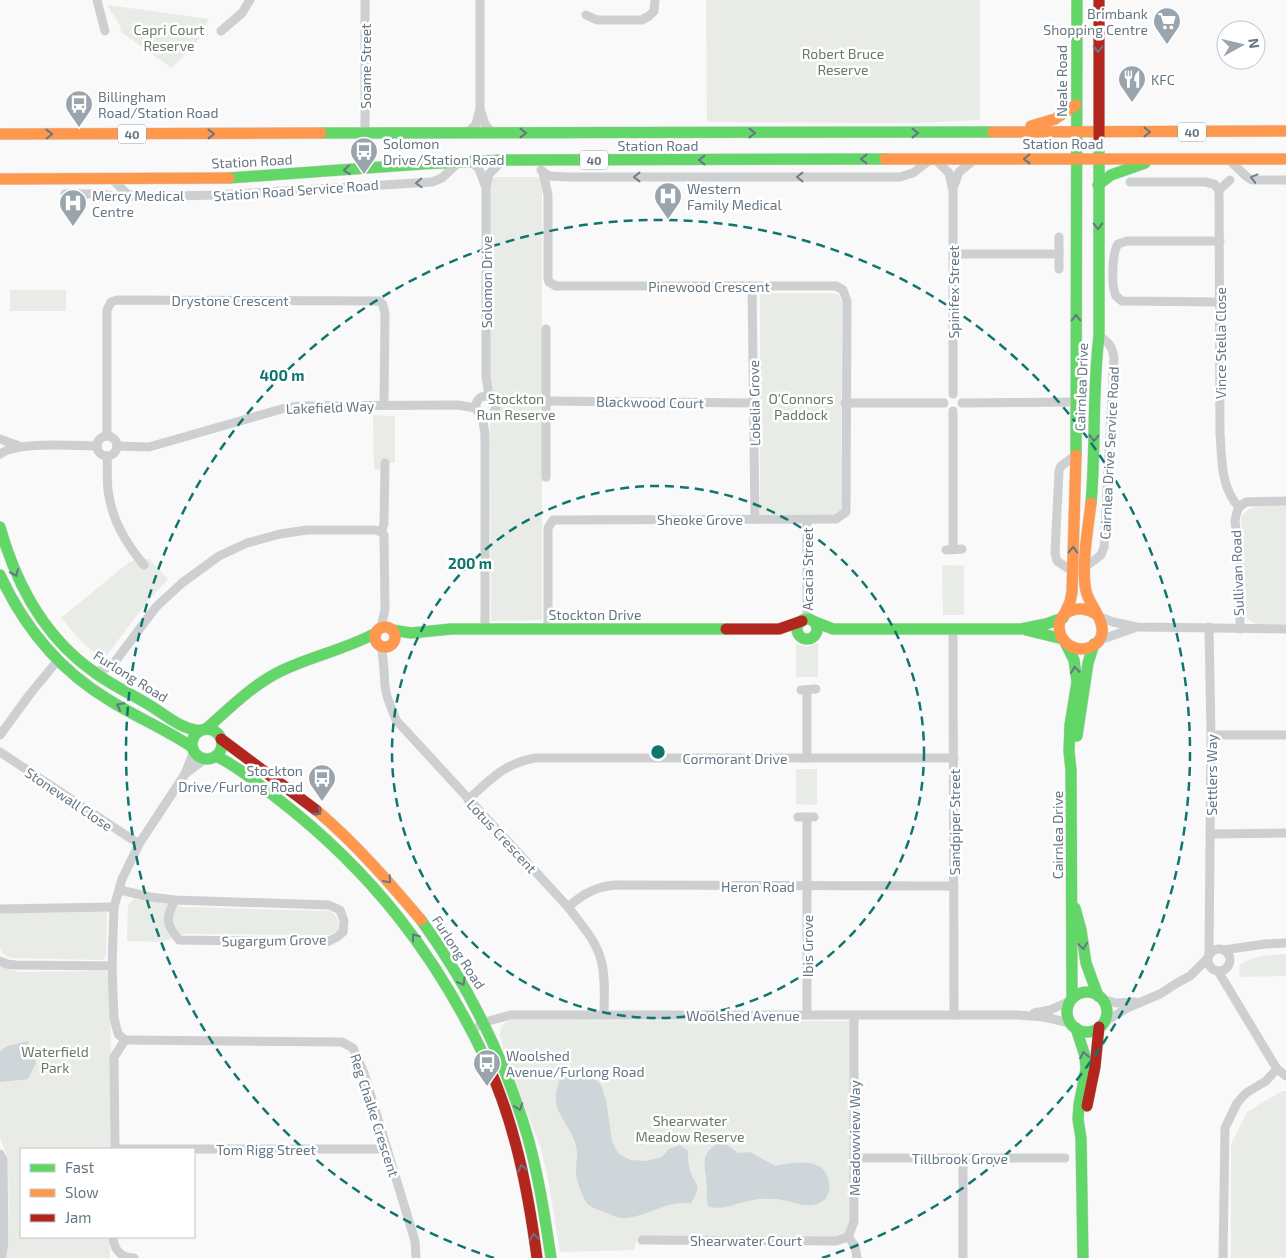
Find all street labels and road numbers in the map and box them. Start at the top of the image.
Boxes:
street label: Soame Street [357,23,374,109]
street label: Neale Road [1053,45,1070,117]
road number: 40 [1178,122,1206,142]
road number: 40 [118,125,146,144]
street label: Station Road [1022,135,1104,152]
street label: Station Road [617,137,699,154]
street label: Station Road [211,150,293,172]
road number: 40 [580,150,608,170]
street label: Station Road Service Road [213,176,379,204]
street label: Solomon Drive [478,236,495,328]
street label: Spinifex Street [945,245,962,339]
street label: Pinewood Crescent [648,278,770,295]
street label: Vince Stella Close [1212,287,1229,399]
street label: Drystone Crescent [171,292,289,309]
street label: Cairnlea Drive [1071,342,1091,432]
street label: Lobelia Grove [745,360,763,446]
street label: Cairnlea Drive Service Road [1096,366,1122,540]
street label: Blackwood Court [596,393,704,411]
street label: Lakefield Way [285,397,375,417]
street label: Sheoke Grove [657,511,743,528]
street label: Acacia Street [799,527,816,611]
street label: Sullivan Road [1227,530,1247,616]
street label: Stockton Drive [549,606,641,623]
street label: Furlong Road [91,646,171,706]
street label: Settlers Way [1203,734,1220,816]
street label: Cormorant Drive [683,750,787,767]
street label: Stonewall Close [22,764,116,834]
street label: Sandpiper Street [946,769,963,875]
street label: Cairnlea Drive [1049,791,1066,879]
street label: Lotus Crescent [464,796,540,876]
street label: Heron Road [721,878,795,895]
street label: Furlong Road [429,912,489,992]
street label: Ibis Grove [799,915,816,977]
street label: Sugargum Grove [221,931,327,949]
street label: Woolshed Avenue [686,1007,800,1024]
street label: Reg Chalke Crescent [347,1051,403,1179]
street label: Meadowview Way [846,1080,863,1196]
street label: Tom Rigg Street [216,1141,316,1158]
street label: Tillbrook Grove [912,1150,1008,1167]
street label: Shearwater Court [690,1232,802,1249]

